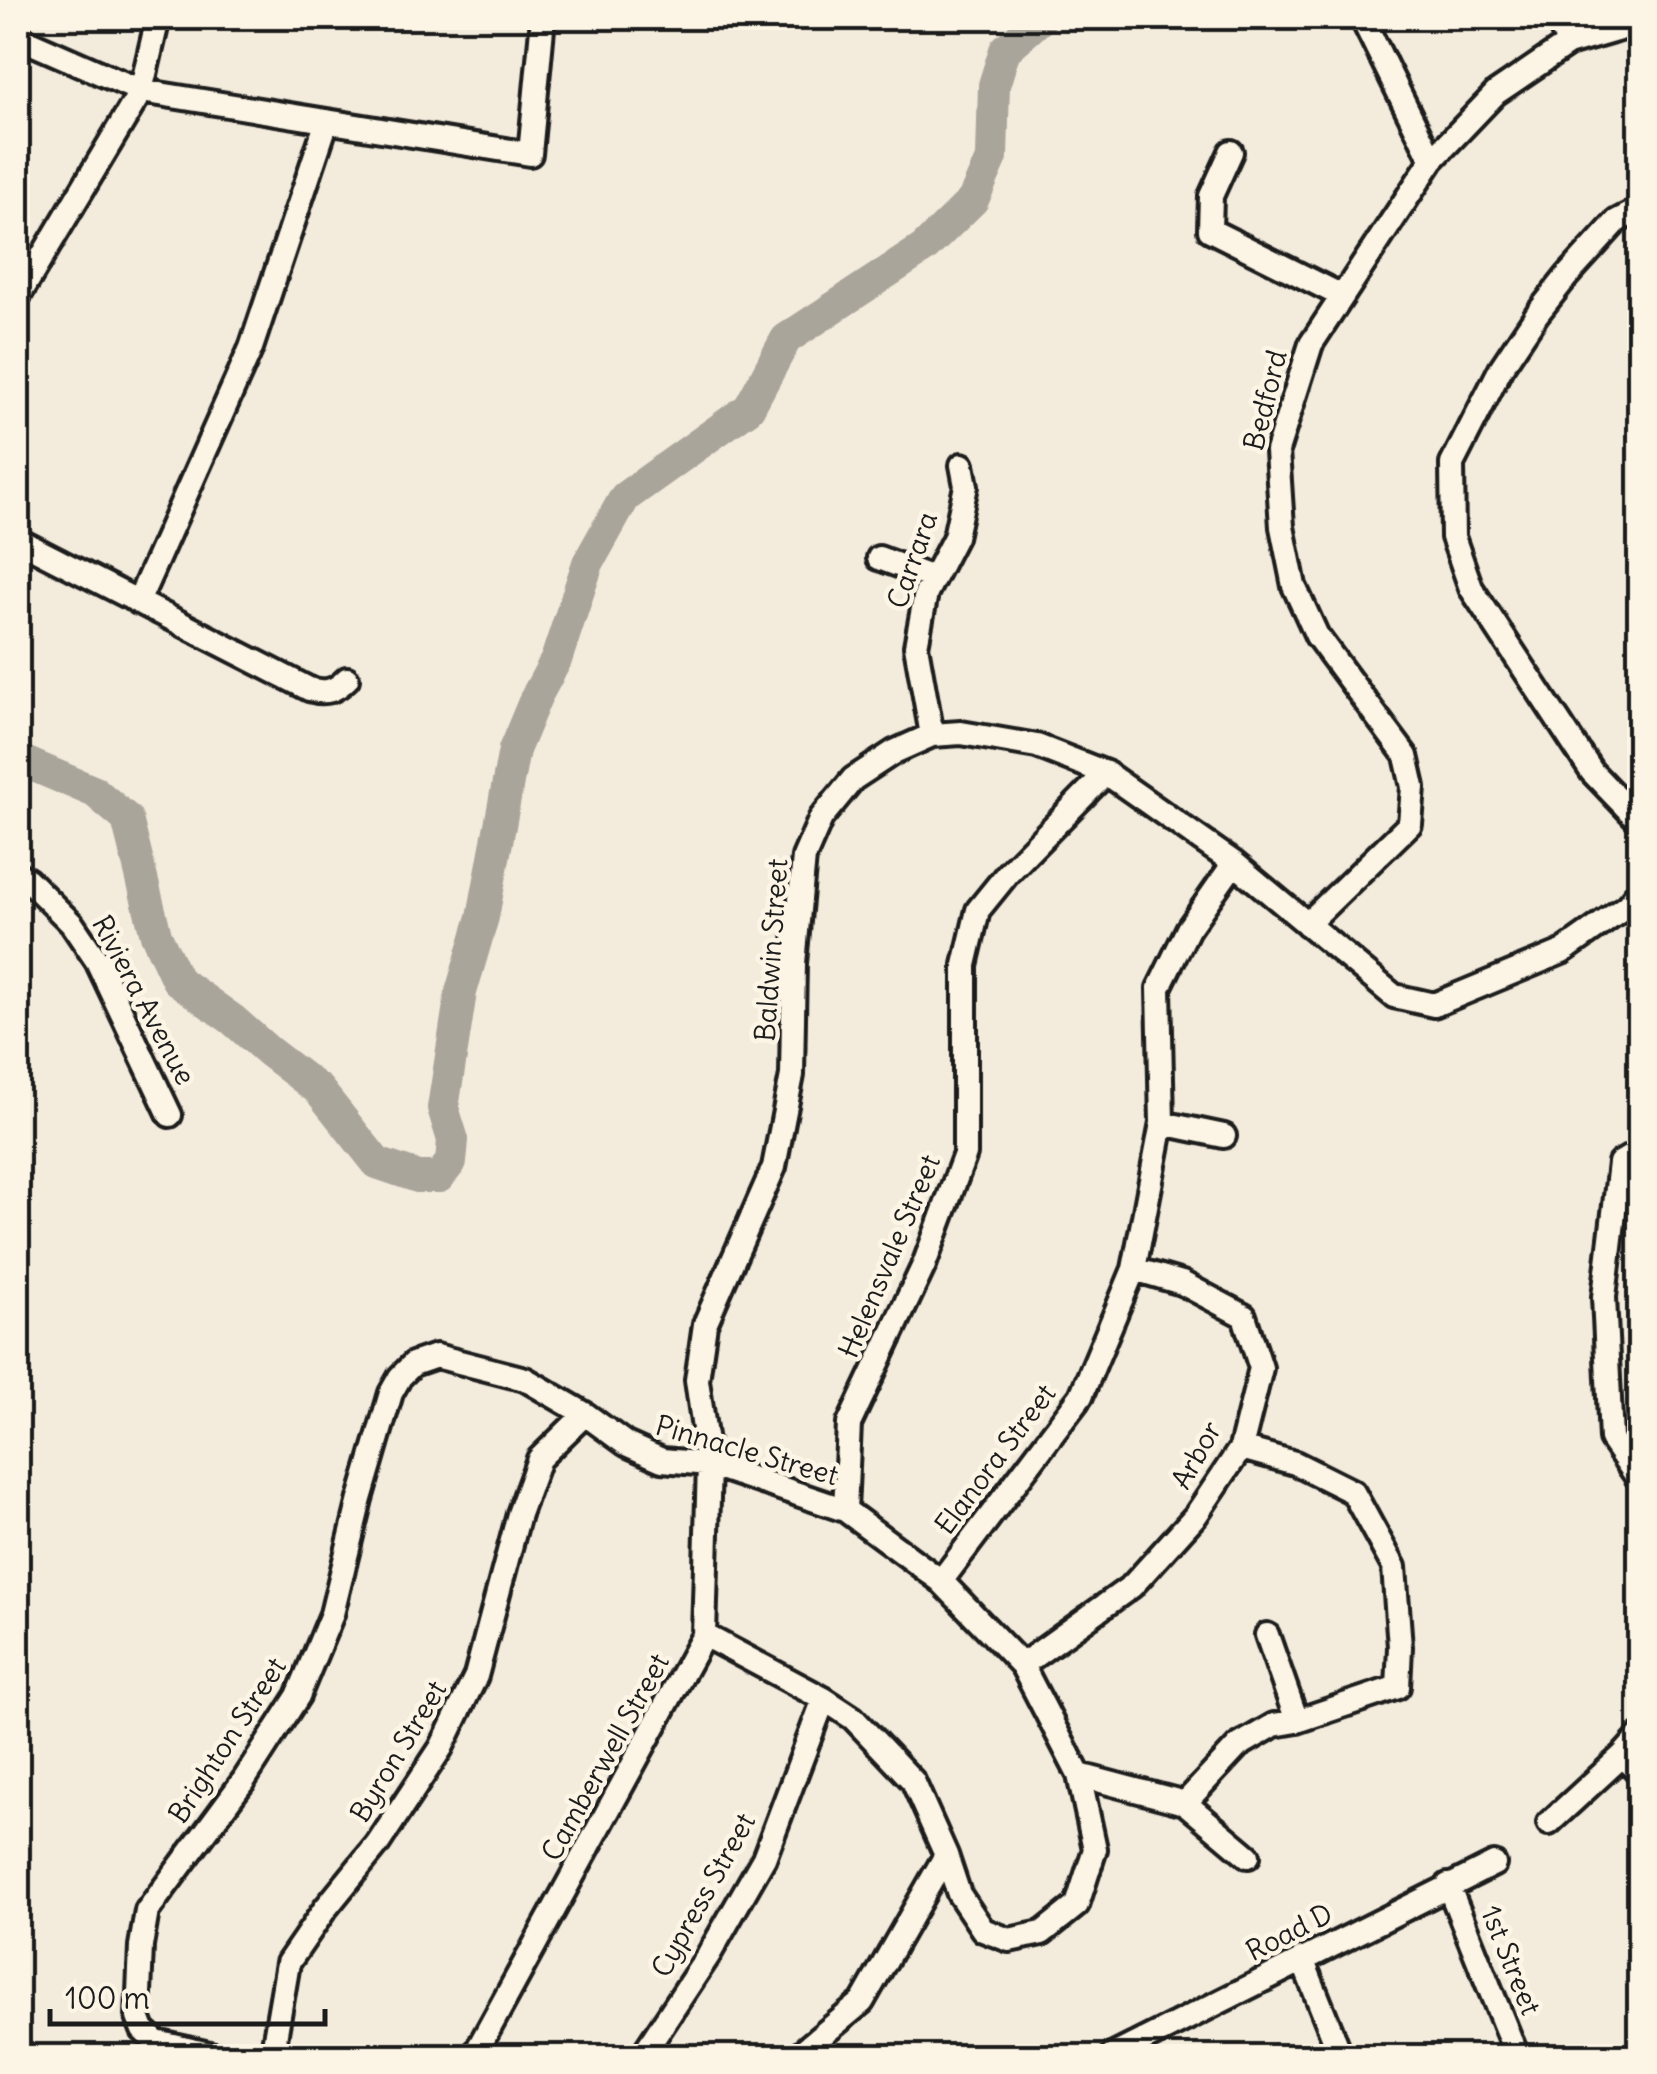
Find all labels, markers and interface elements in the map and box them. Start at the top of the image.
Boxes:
street label: Bedford [1235,346,1295,454]
street label: Carrara [879,507,945,613]
street label: Baldwin Street [747,857,795,1043]
street label: Riviera Avenue [84,909,204,1091]
street label: Helensvale Street [830,1149,948,1363]
street label: Elanora Street [927,1377,1063,1541]
street label: Pinnacle Street [651,1407,843,1493]
street label: Arbor [1163,1415,1229,1495]
street label: Camberwell Street [533,1647,677,1867]
street label: Brighton Street [160,1650,294,1830]
street label: Byron Street [342,1674,454,1828]
street label: Cypress Street [643,1806,763,1984]
street label: Road D [1240,1895,1338,1969]
street label: 1st Street [1473,1900,1549,2020]
scale bar [50,1964,325,2026]
text: 100 m [65,1979,150,2017]

